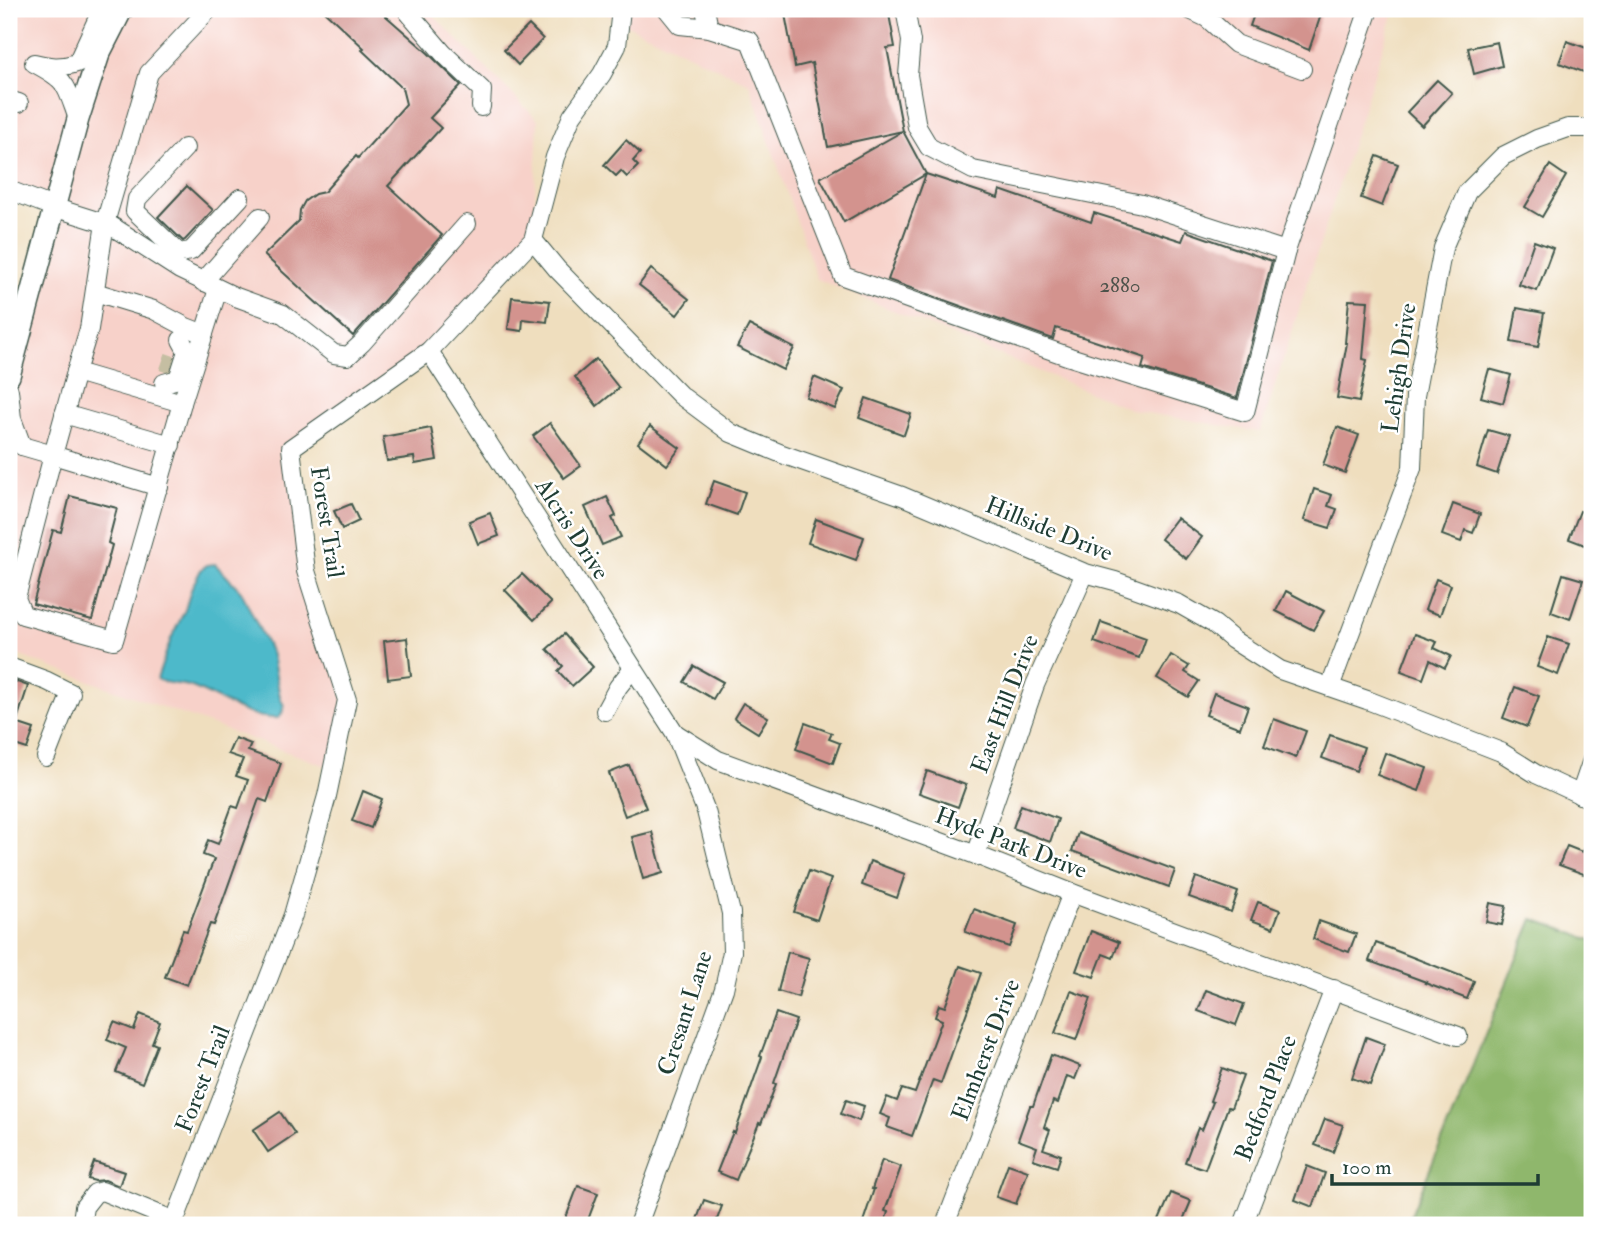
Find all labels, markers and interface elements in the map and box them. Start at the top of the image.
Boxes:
house number: 2880 [1099,272,1141,299]
street label: Lehigh Drive [1375,301,1423,435]
street label: Forest Trail [303,464,351,580]
street label: Alcris Drive [527,472,616,585]
street label: Hillside Drive [981,489,1117,569]
street label: East Hill Drive [964,630,1046,778]
street label: Hyde Park Drive [931,800,1091,886]
street label: Cresant Lane [650,947,720,1079]
street label: Elmherst Drive [945,975,1027,1125]
street label: Forest Trail [168,1021,238,1137]
street label: Bedford Place [1228,1031,1304,1165]
scale bar [1332,1143,1538,1187]
text: 100 m [1342,1154,1392,1181]

